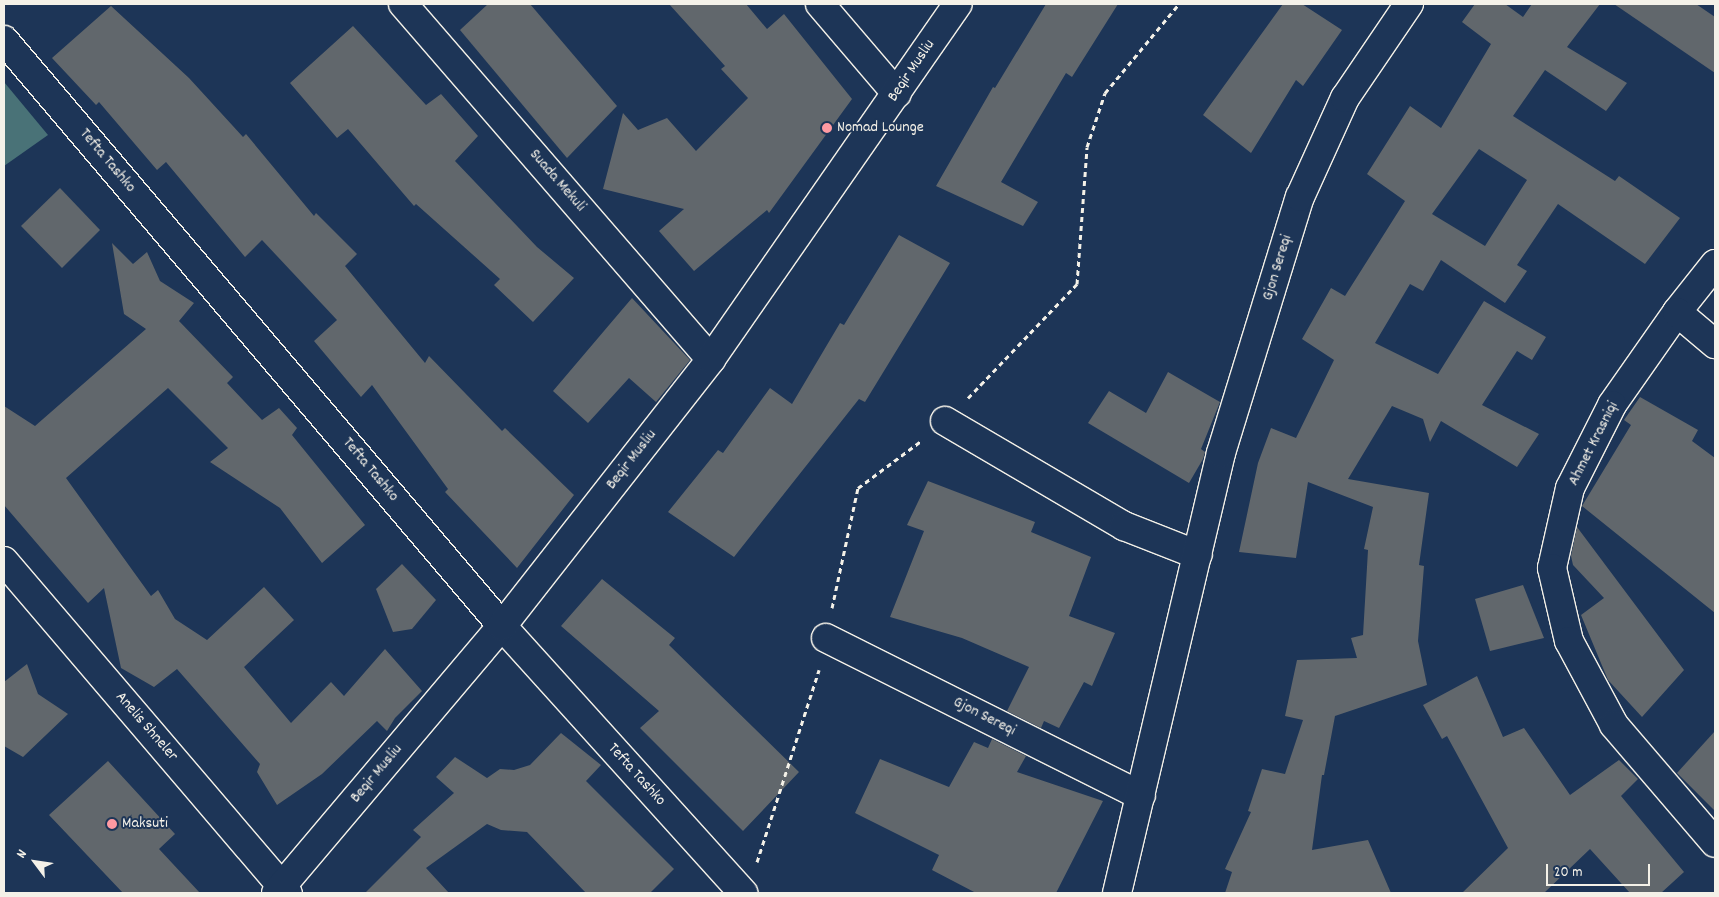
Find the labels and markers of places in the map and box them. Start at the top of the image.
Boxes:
place label: Nomad Lounge [837,118,924,138]
marker: Nomad Lounge [821,122,833,134]
place label: Maksuti [122,814,168,834]
marker: Maksuti [106,818,118,830]

